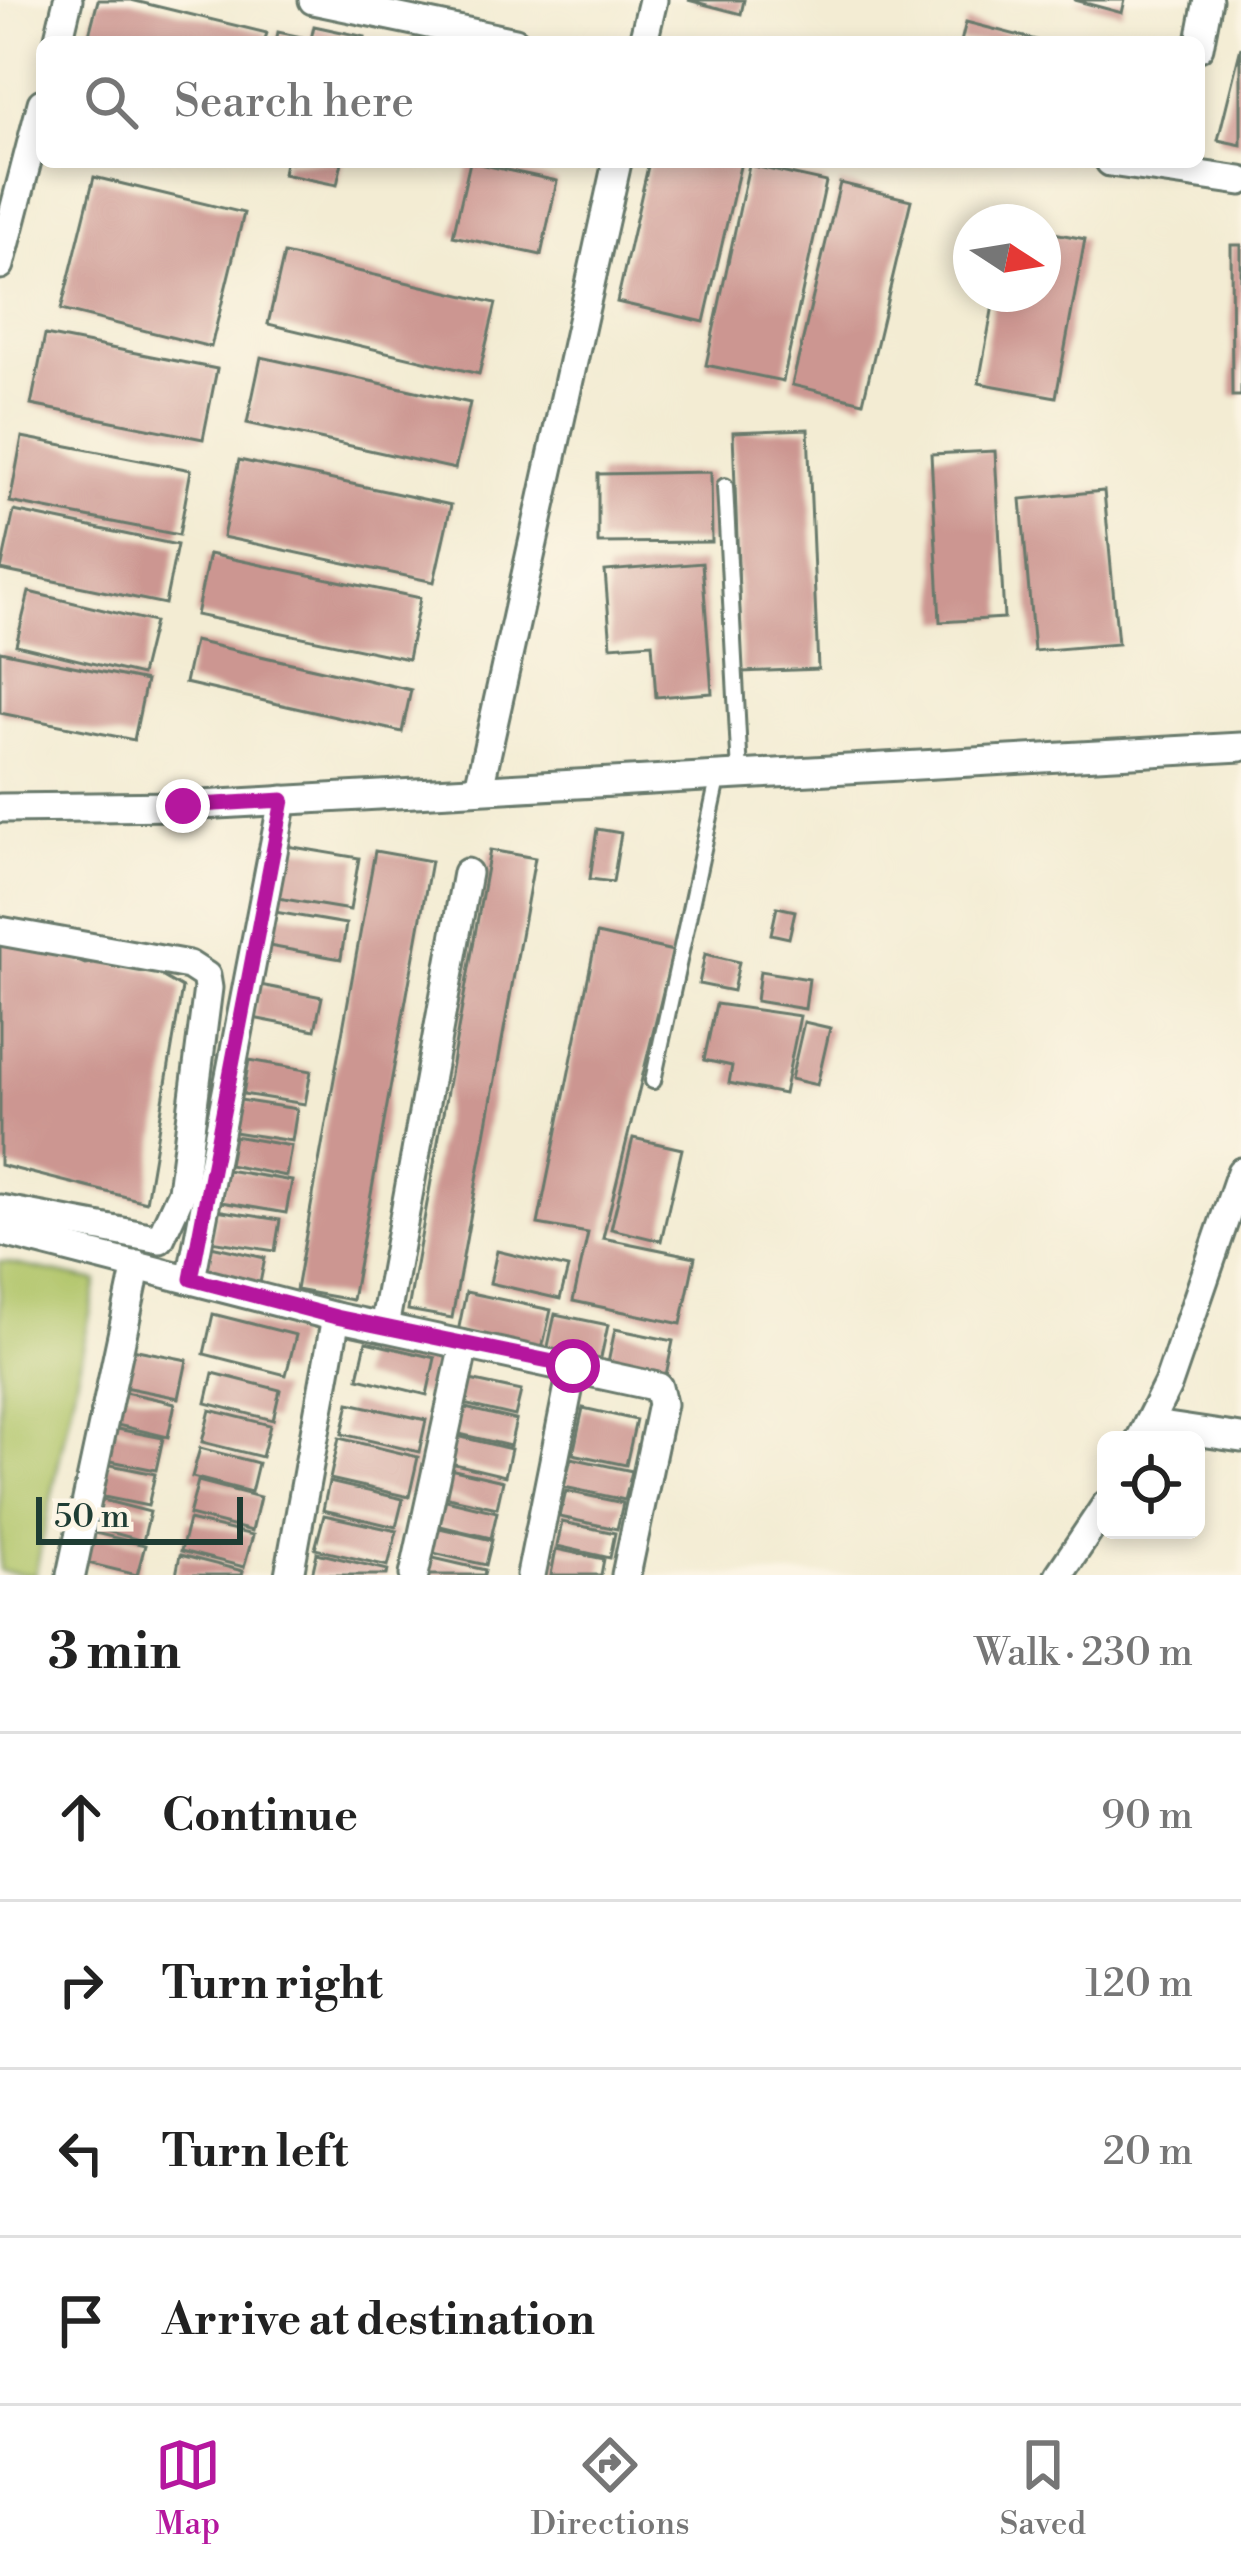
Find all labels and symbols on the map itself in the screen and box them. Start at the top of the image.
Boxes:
north arrow [953,204,1061,312]
route end [156,779,210,833]
route start [546,1339,600,1393]
scale bar [36,1491,243,1544]

